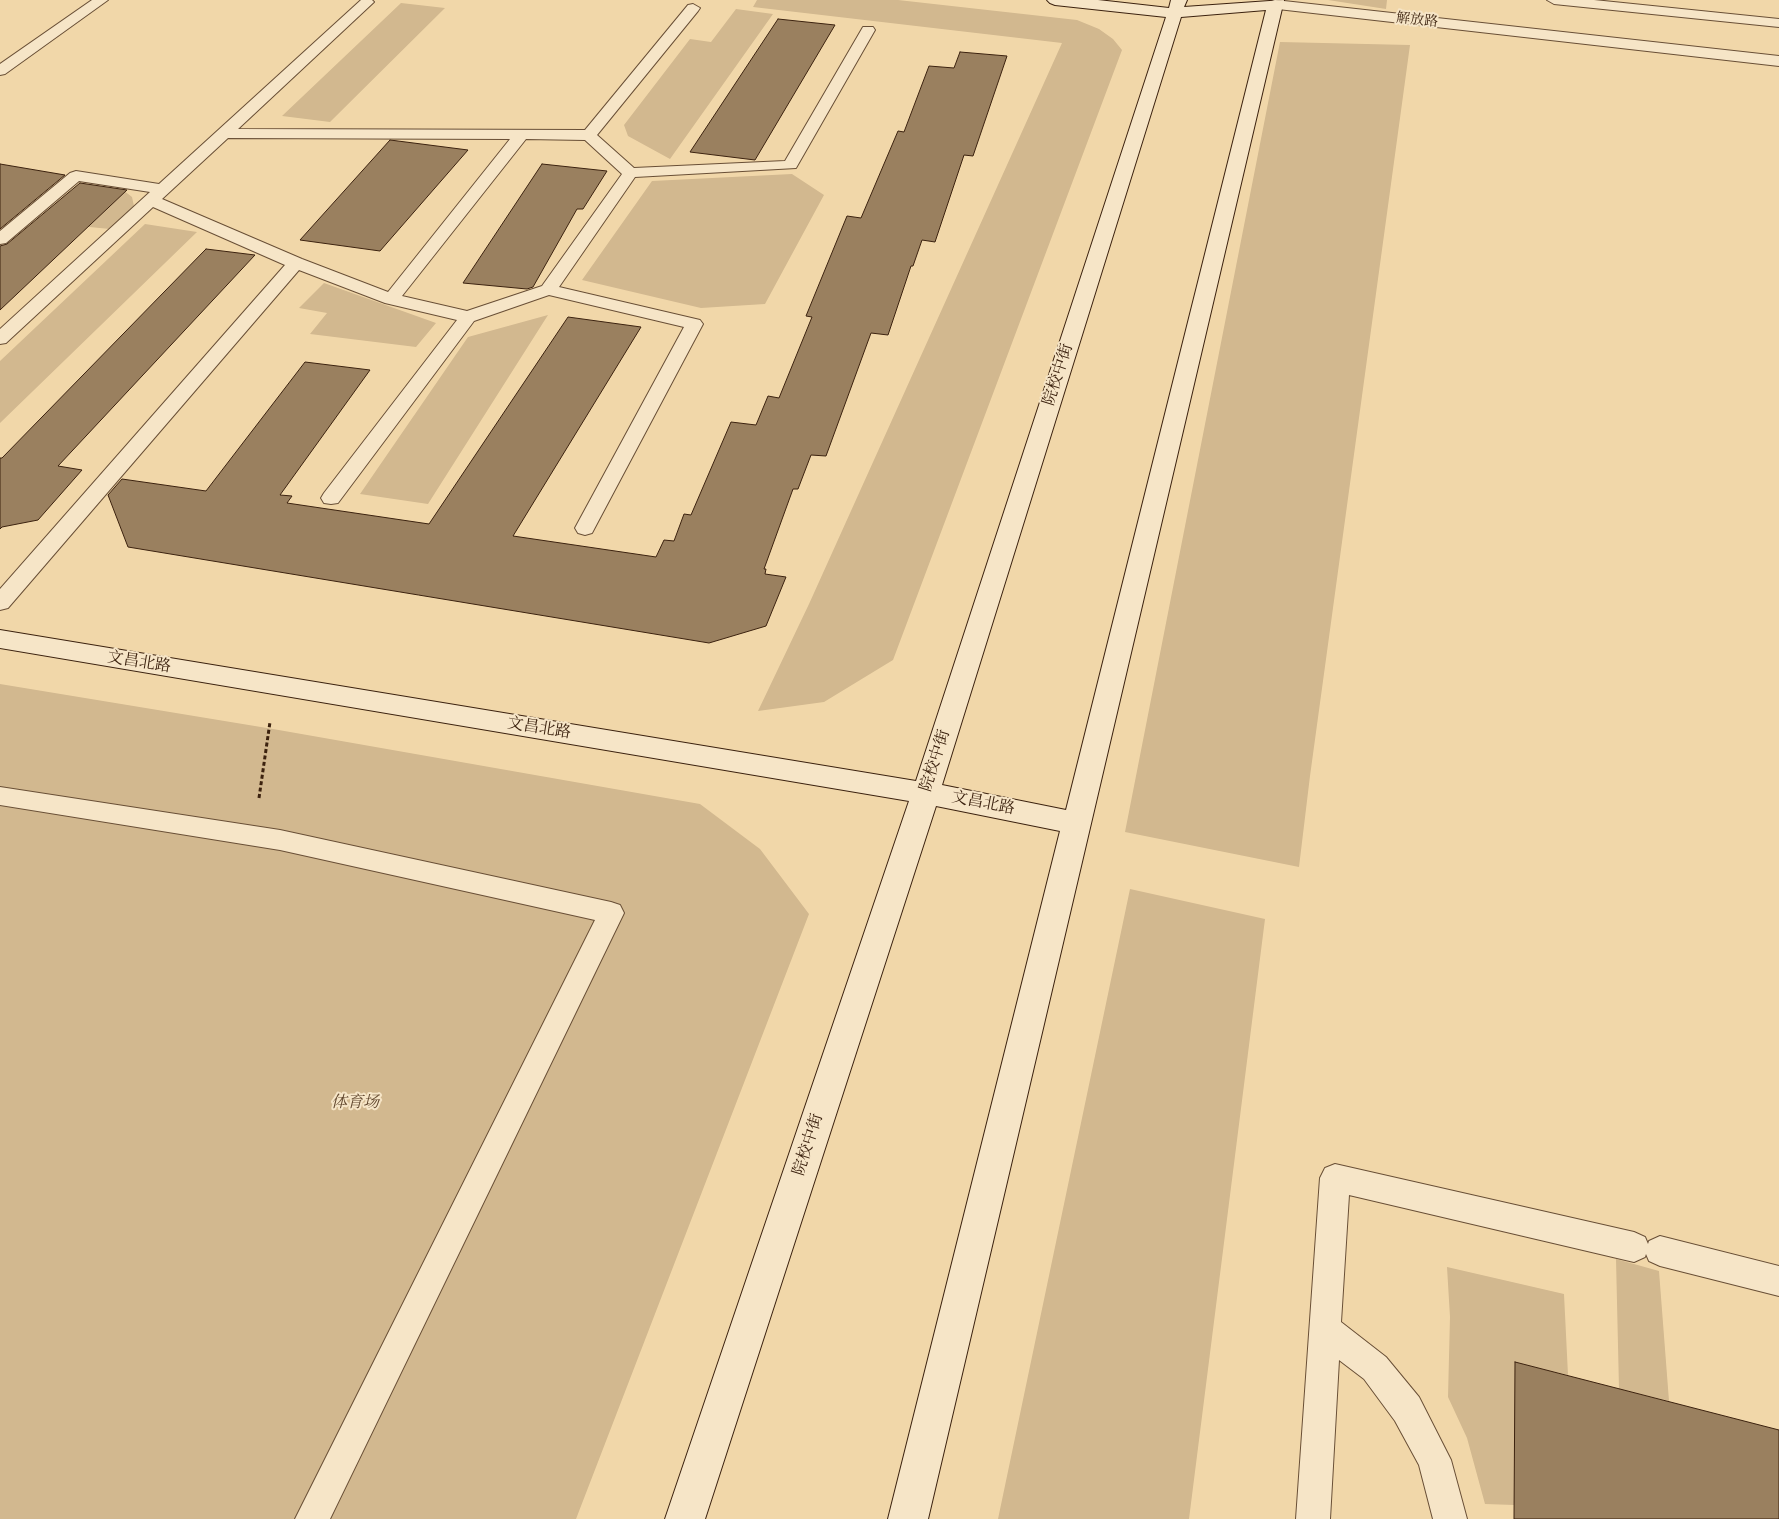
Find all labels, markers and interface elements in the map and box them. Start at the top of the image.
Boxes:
street label: 解放路 [1395,10,1439,32]
street label: 院校中街 [1040,342,1078,408]
street label: 文昌北路 [106,649,172,677]
street label: 文昌北路 [506,715,572,743]
street label: 院校中街 [917,728,955,794]
street label: 文昌北路 [950,788,1016,820]
park label: 体育场 [331,1094,379,1114]
street label: 院校中街 [790,1112,828,1178]

